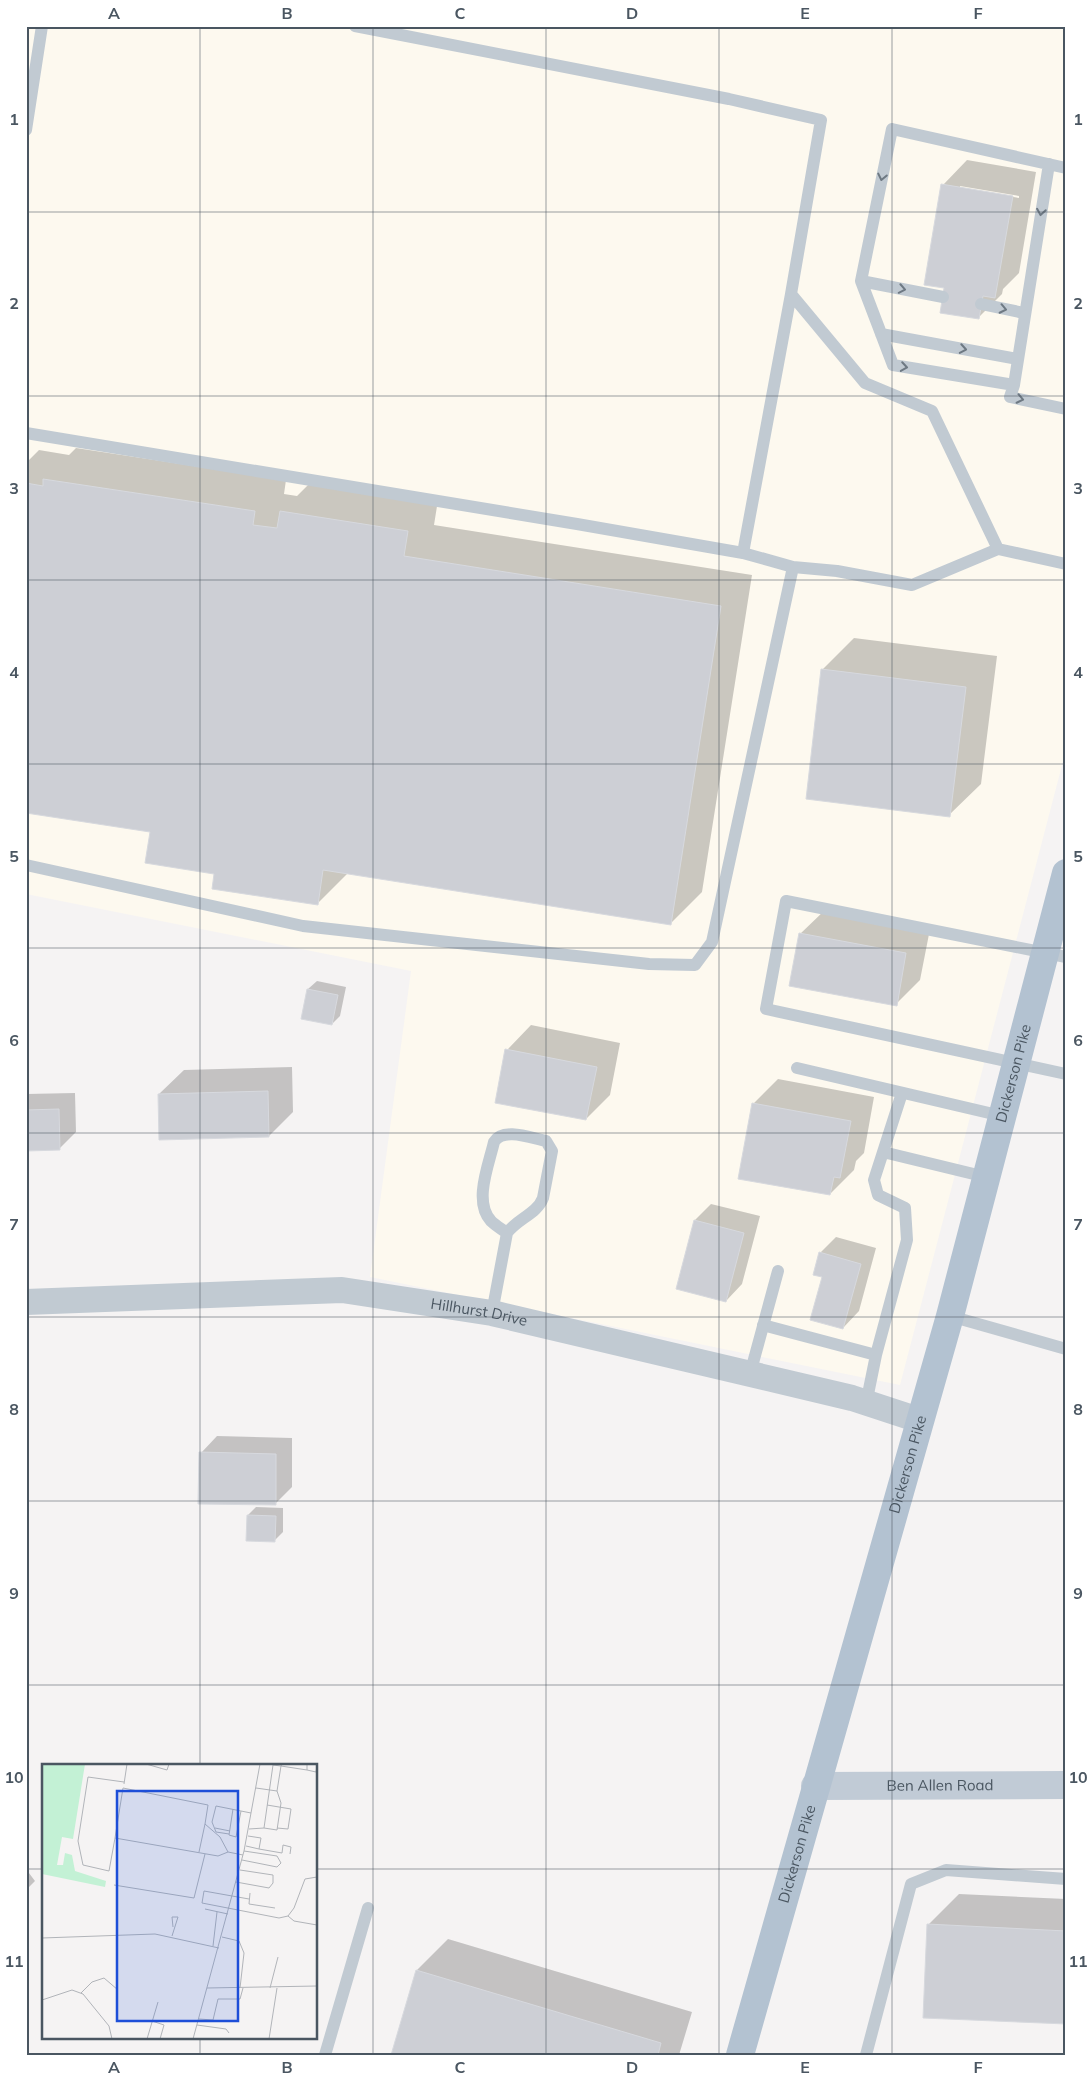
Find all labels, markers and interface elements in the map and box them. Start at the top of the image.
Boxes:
text: A [108,3,120,23]
text: B [281,3,293,23]
text: C [455,3,466,23]
text: D [626,3,638,23]
text: E [800,3,810,23]
text: F [973,3,983,23]
text: 1 [9,109,19,129]
text: 1 [1073,109,1083,129]
one-way arrow [877,173,888,181]
one-way arrow [1036,209,1047,217]
one-way arrow [897,283,906,293]
text: 2 [9,293,19,313]
text: 2 [1073,293,1083,313]
one-way arrow [998,303,1007,314]
one-way arrow [959,343,968,353]
one-way arrow [899,362,908,372]
one-way arrow [1016,393,1025,404]
text: 3 [9,478,19,498]
text: 3 [1073,478,1083,498]
text: 4 [9,662,19,682]
text: 4 [1073,662,1083,682]
text: 5 [9,846,19,866]
text: 5 [1073,846,1083,866]
street label: Dickerson Pike [991,1022,1035,1125]
text: 6 [9,1030,19,1050]
text: 6 [1073,1030,1083,1050]
text: 7 [9,1214,19,1234]
text: 7 [1073,1214,1083,1234]
street label: Hillhurst Drive [429,1294,529,1330]
text: 8 [9,1399,19,1419]
text: 8 [1073,1399,1083,1419]
street label: Dickerson Pike [884,1413,930,1515]
text: 9 [9,1583,19,1603]
text: 9 [1073,1583,1083,1603]
inset map [42,1764,318,2038]
text: 10 [4,1767,24,1787]
text: 10 [1068,1767,1088,1787]
street label: Ben Allen Road [886,1775,994,1795]
street label: Dickerson Pike [774,1803,820,1905]
text: 11 [4,1951,24,1971]
text: 11 [1068,1951,1088,1971]
text: A [108,2057,120,2077]
text: B [281,2057,293,2077]
text: C [455,2057,466,2077]
text: D [626,2057,638,2077]
text: E [800,2057,810,2077]
text: F [973,2057,983,2077]

